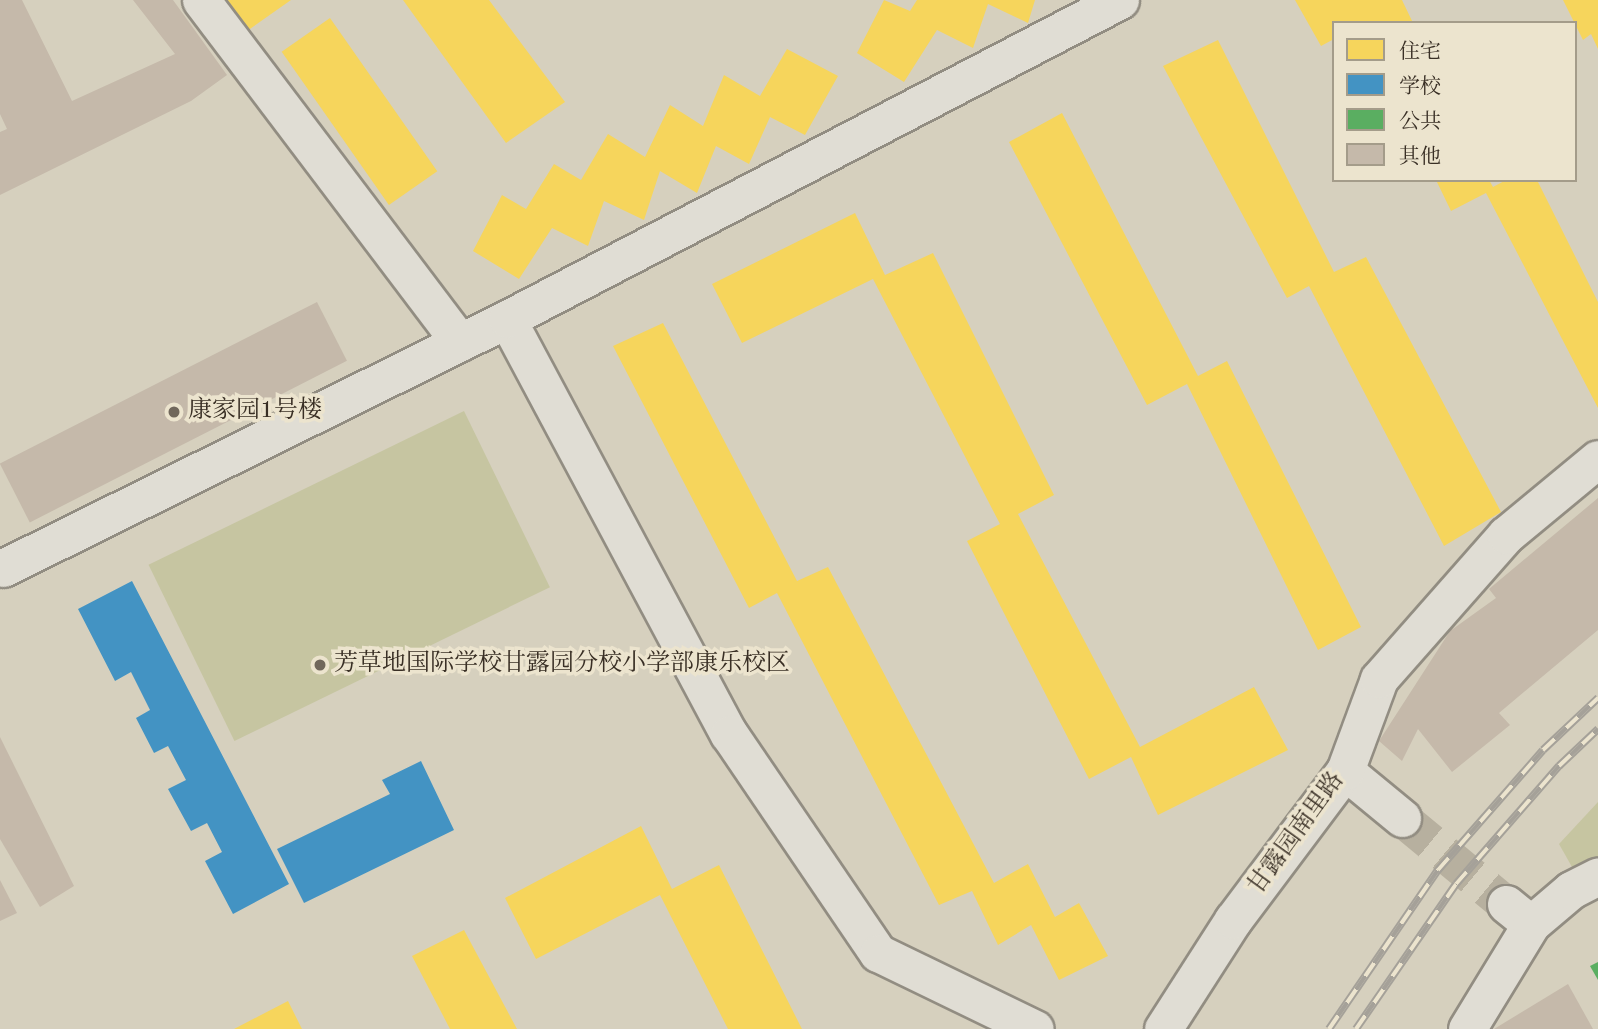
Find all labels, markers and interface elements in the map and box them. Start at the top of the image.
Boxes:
legend [1332,21,1577,182]
text: 住宅 [1399,42,1441,63]
text: 学校 [1399,77,1441,98]
text: 公共 [1399,112,1441,133]
text: 其他 [1399,147,1441,168]
place label: 康家园1号楼 [188,398,322,426]
marker: 康家园1号楼 [166,404,182,420]
place label: 芳草地国际学校甘露园分校小学部康乐校区 [334,651,790,679]
marker: 芳草地国际学校甘露园分校小学部康乐校区 [312,657,328,673]
street label: 甘露园南里路 [1243,767,1351,901]

